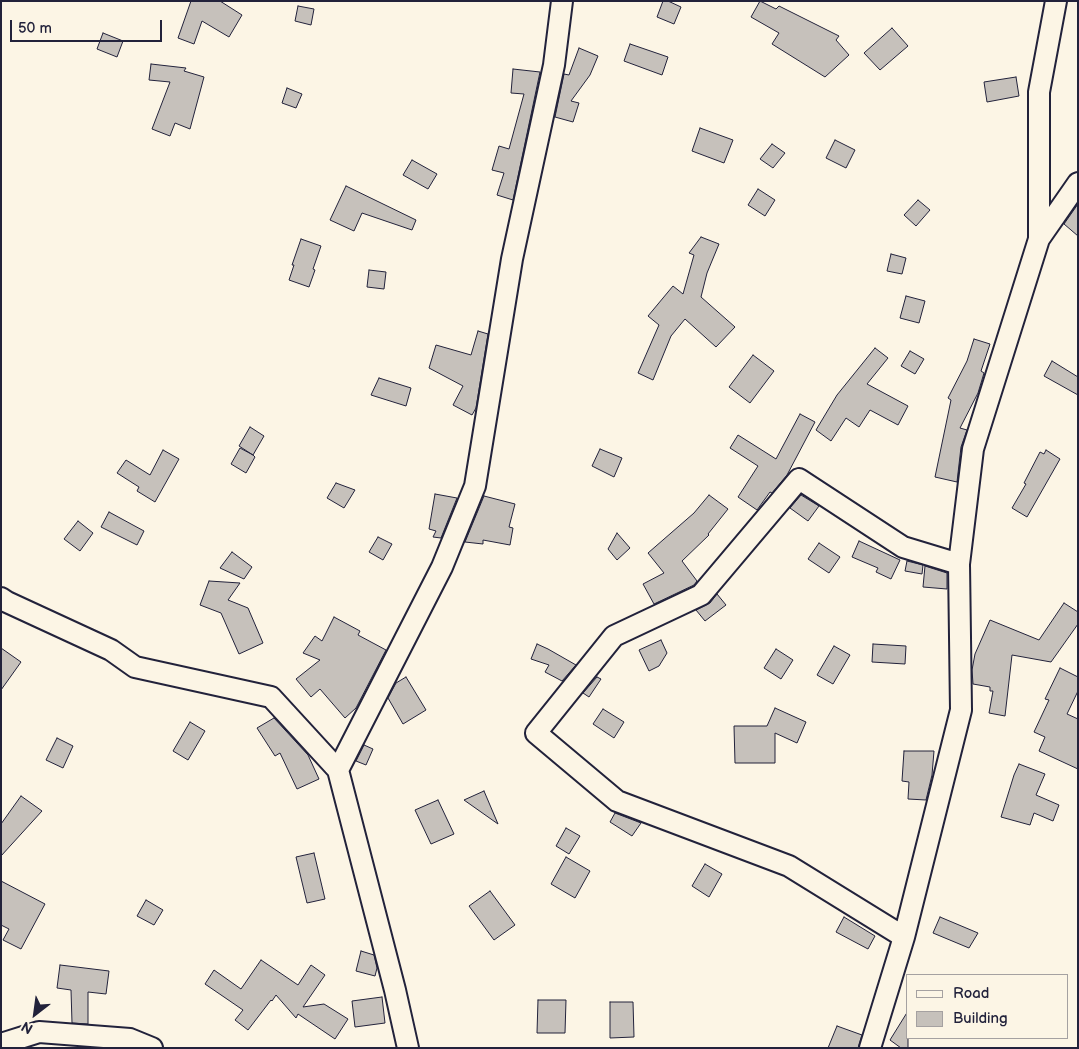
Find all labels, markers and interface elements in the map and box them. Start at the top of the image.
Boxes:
scale bar [12,10,165,42]
text: 50 m [18,19,52,38]
legend [906,974,1069,1039]
text: Road [953,984,989,1003]
north arrow [10,989,60,1039]
text: Building [953,1009,1008,1028]
text: N [18,1017,36,1037]

